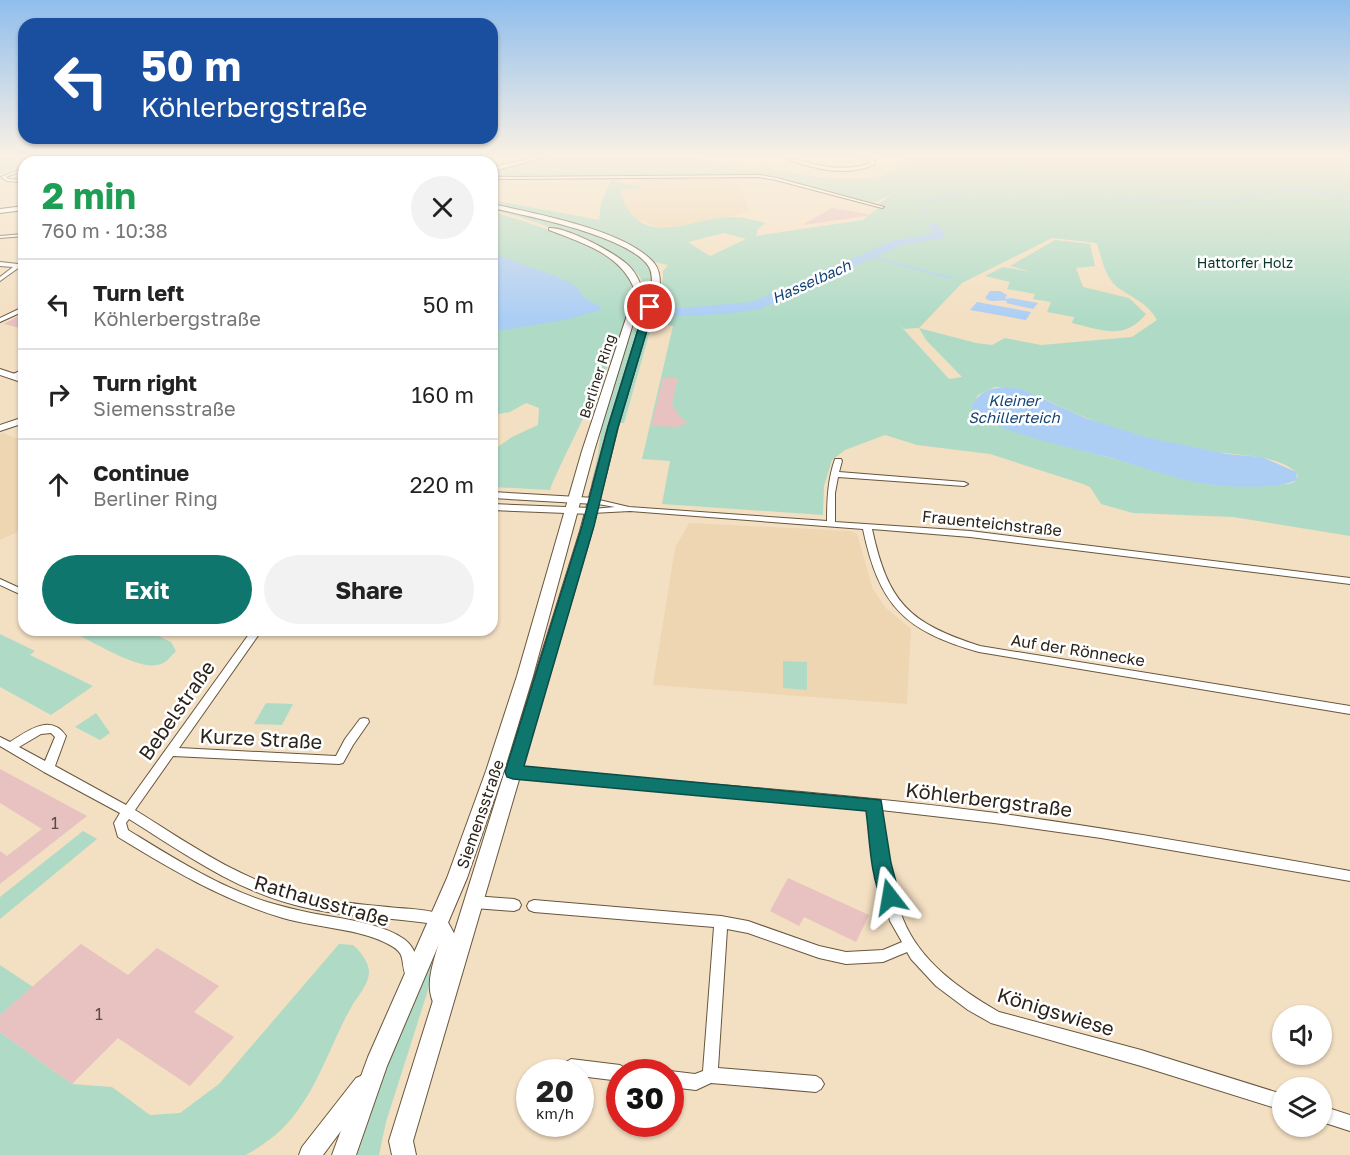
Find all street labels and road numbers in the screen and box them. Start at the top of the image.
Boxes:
street label: Berliner Ring [575,332,619,420]
street label: Frauenteichstraße [921,506,1063,540]
street label: Auf der Rönnecke [1010,630,1146,670]
street label: Bebelstraße [133,656,219,764]
street label: Kurze Straße [199,723,323,753]
street label: Siemensstraße [452,757,508,871]
street label: Köhlerbergstraße [904,777,1074,821]
street label: Rathausstraße [252,869,392,931]
street label: Königswiese [994,982,1118,1040]

